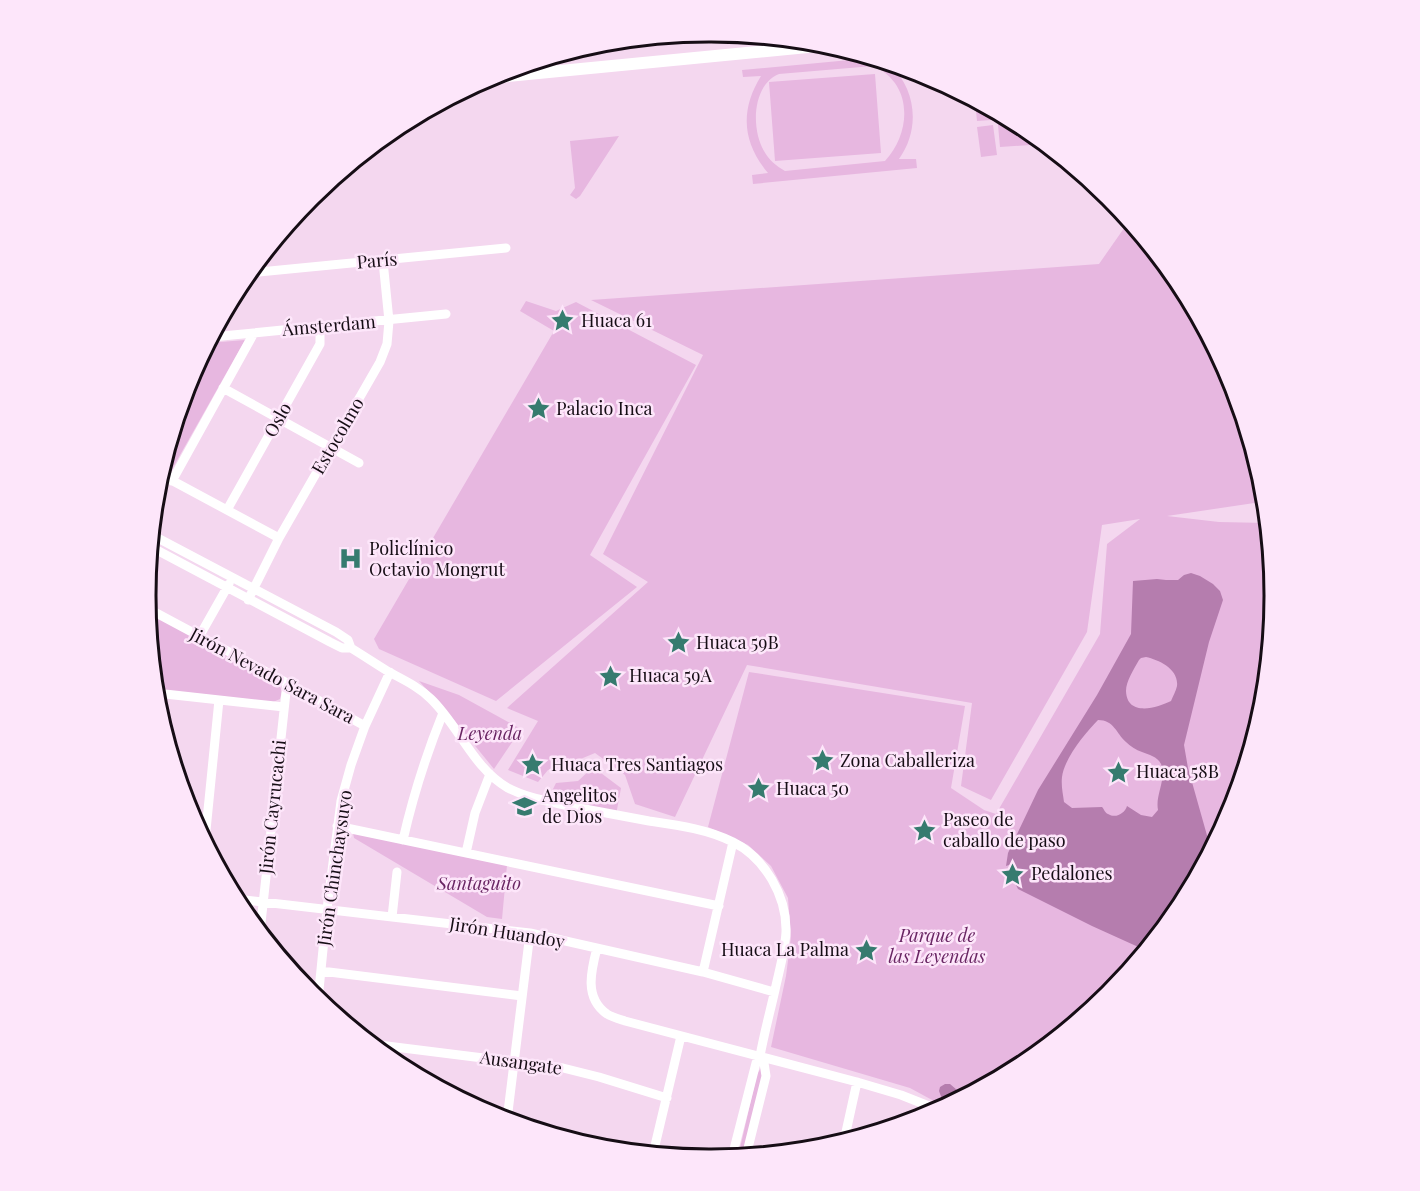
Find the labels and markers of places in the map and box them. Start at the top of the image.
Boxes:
place icon: Huaca 61 [550,308,576,334]
place label: Huaca 61 [581,308,652,332]
place icon: Palacio Inca [525,396,551,422]
place label: Palacio Inca [556,396,652,420]
place label: Policlínico Octavio Mongrut [369,536,506,581]
hospital icon: Policlínico Octavio Mongrut [338,546,364,572]
place icon: Huaca 59B [665,630,691,656]
place label: Huaca 59B [696,630,779,654]
place icon: Huaca 59A [598,663,624,689]
place label: Huaca 59A [629,663,712,687]
place icon: Zona Caballeriza [809,748,835,774]
place label: Zona Caballeriza [840,748,975,772]
place icon: Huaca Tres Santiagos [520,752,546,778]
place label: Huaca Tres Santiagos [551,752,723,776]
place icon: Huaca 58B [1105,759,1131,785]
place label: Huaca 58B [1136,759,1219,783]
place icon: Huaca 50 [745,776,771,802]
place label: Huaca 50 [776,776,849,800]
place label: Angelitos de Dios [541,783,617,828]
school or university icon: Angelitos de Dios [511,793,537,819]
place label: Paseo de caballo de paso [943,807,1066,852]
place icon: Paseo de caballo de paso [912,817,938,843]
place icon: Pedalones [1000,861,1026,887]
place label: Pedalones [1031,861,1113,885]
place label: Huaca La Palma [721,937,849,961]
place icon: Huaca La Palma [854,937,880,963]

